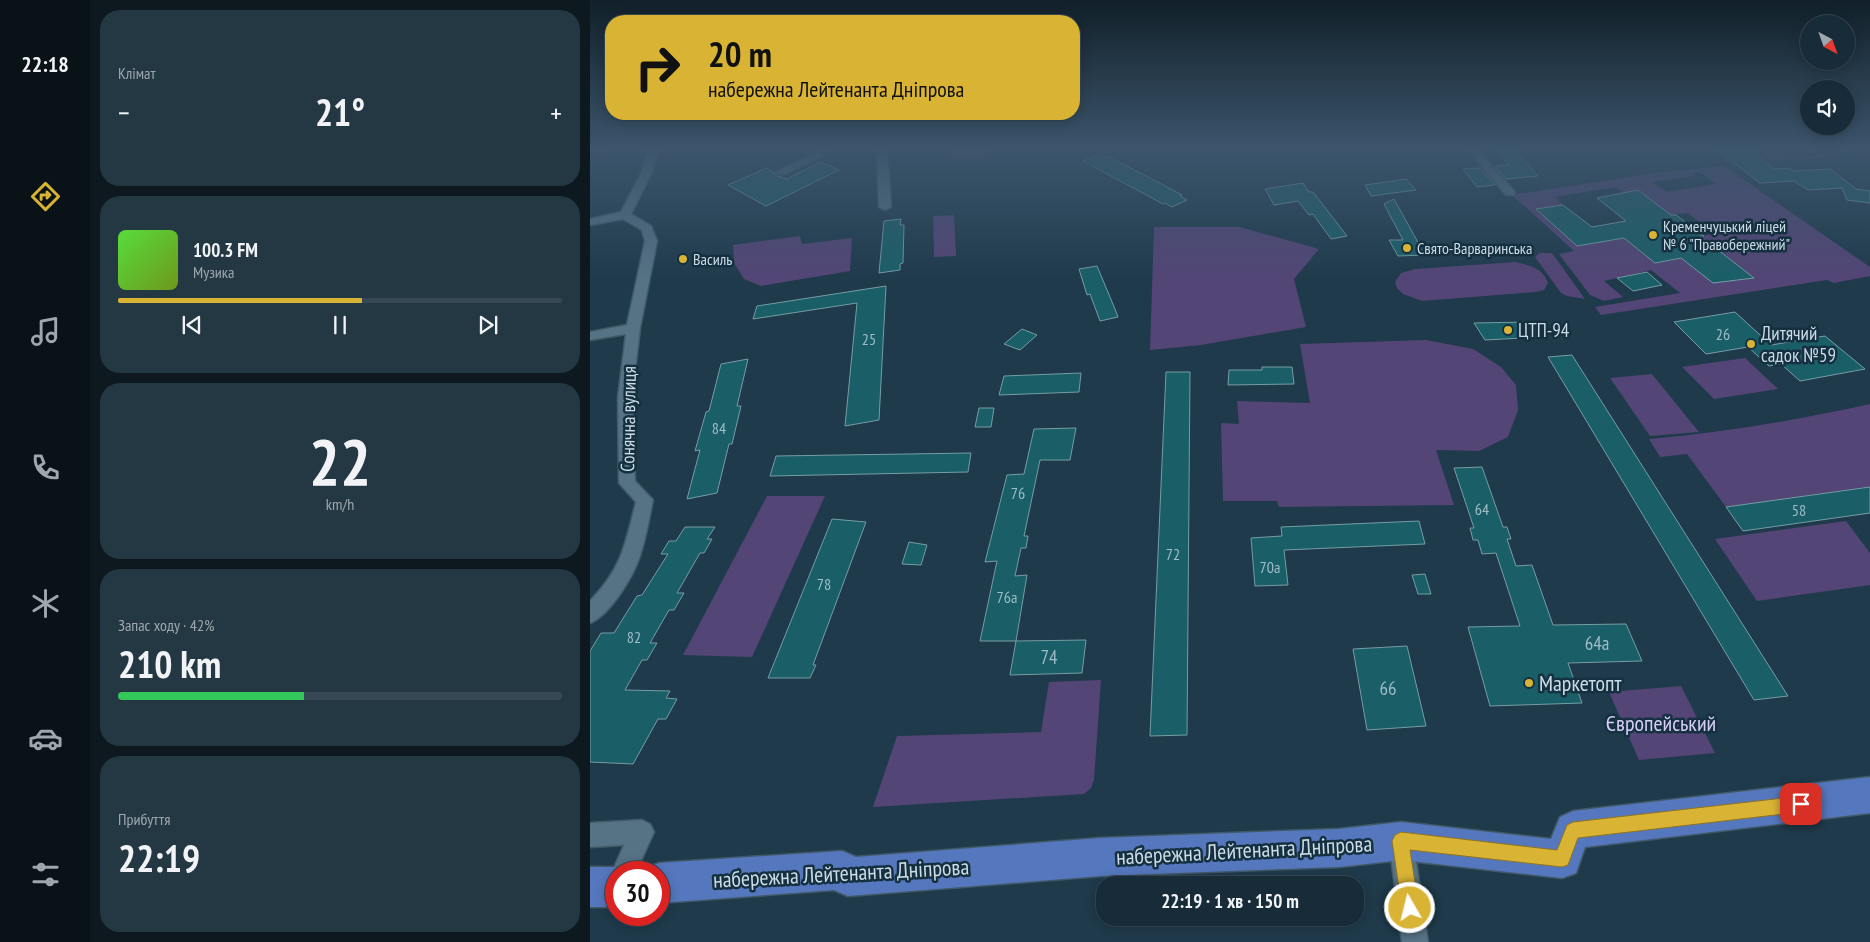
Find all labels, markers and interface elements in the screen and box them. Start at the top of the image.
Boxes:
north arrow [1800,15,1855,70]
map controls [1800,15,1855,135]
text: 20 m [708,31,772,77]
icon: right [625,35,690,100]
text: 22:18 [21,50,69,78]
text: Клімат [118,63,156,83]
text: набережна Лейтенанта Дніпрова [708,75,964,103]
button: sound [1800,80,1855,135]
text: 21° [315,87,365,136]
text: − [118,94,130,131]
text: + [550,94,562,131]
icon: directions [28,179,63,214]
place label: Кременчуцький ліцей № 6 "Правобережний" [1663,216,1790,254]
marker: Кременчуцький ліцей № 6 "Правобережний" [1647,229,1659,241]
text: 100.3 FM [193,238,258,262]
place label: Свято-Варваринська [1417,238,1532,258]
marker: Свято-Варваринська [1401,242,1413,254]
place label: Василь [693,249,732,269]
marker: Василь [677,253,689,265]
text: Музика [193,262,234,282]
icon: previous [178,311,206,339]
icon: pause [326,311,354,339]
icon: next [474,311,502,339]
icon: music [28,314,63,349]
place label: ЦТП-94 [1518,318,1570,342]
place label: Дитячий садок №59 [1761,321,1836,367]
marker: ЦТП-94 [1502,324,1514,336]
house number: 26 [1716,324,1730,344]
house number: 25 [862,329,876,349]
marker: Дитячий садок №59 [1745,338,1757,350]
street label: Сонячна вулиця [615,366,641,472]
house number: 84 [712,418,726,438]
text: 22 [309,419,371,503]
icon: phone [28,450,63,485]
house number: 76 [1011,483,1025,503]
text: km/h [326,494,354,514]
house number: 64 [1475,499,1489,519]
house number: 58 [1792,500,1806,520]
house number: 72 [1166,544,1180,564]
house number: 70а [1260,557,1280,577]
house number: 78 [817,574,831,594]
icon: climate [28,586,63,621]
house number: 76а [997,587,1017,607]
text: Запас ходу · 42% [118,615,214,635]
house number: 82 [627,627,641,647]
house number: 64а [1585,631,1609,655]
text: 210 km [118,639,221,688]
house number: 74 [1040,645,1058,669]
place label: Маркетопт [1539,669,1623,697]
house number: 66 [1379,676,1397,700]
marker: Маркетопт [1523,677,1535,689]
park label: Європейський [1606,709,1716,737]
icon: car [28,721,63,756]
pin [1780,783,1822,825]
icon: arrive [1787,790,1815,818]
text: Прибуття [118,809,170,829]
street label: набережна Лейтенанта Дніпрова [1115,829,1373,871]
text: 22:19 [118,833,200,882]
street label: набережна Лейтенанта Дніпрова [712,852,970,894]
icon: filters [28,857,63,892]
speed limit sign: 30 [605,861,670,926]
position arrow [1383,881,1435,933]
text: 22:19 · 1 хв · 150 m [1161,889,1299,913]

